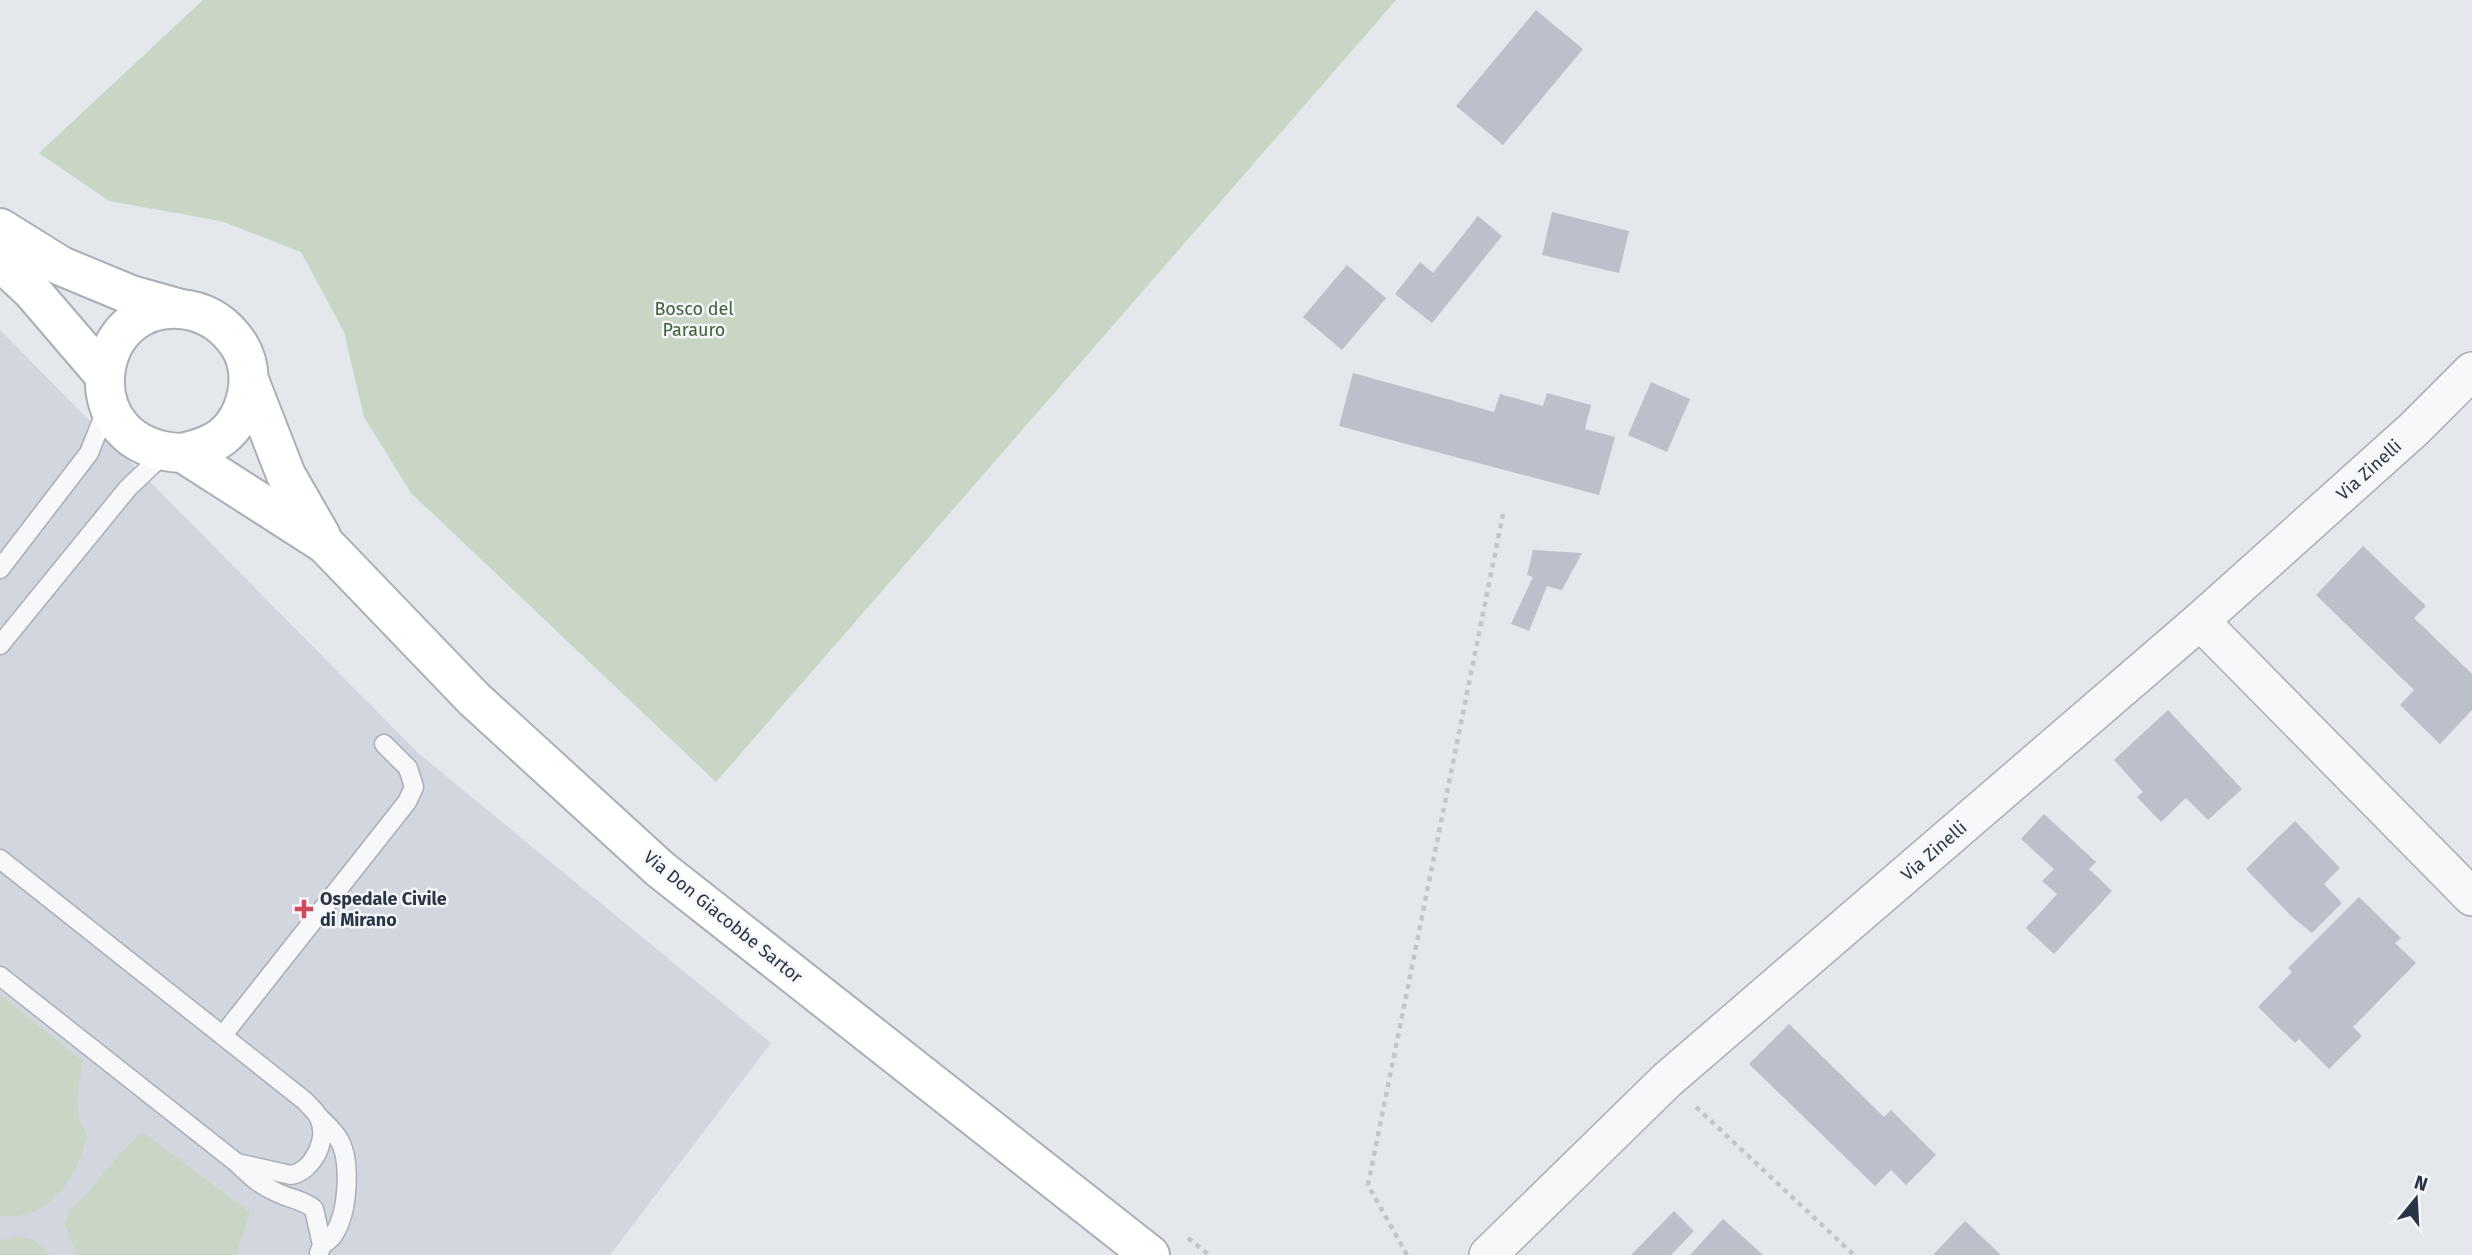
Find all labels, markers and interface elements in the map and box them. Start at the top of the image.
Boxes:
park label: Bosco del Parauro [654,298,734,341]
street label: Via Zinelli [2332,435,2406,505]
street label: Via Zinelli [1897,816,1971,886]
street label: Via Don Giacobbe Sartor [639,846,807,988]
place label: Ospedale Civile di Mirano [320,888,447,931]
marker: Ospedale Civile di Mirano [294,899,314,919]
north arrow [2381,1164,2451,1234]
text: N [2412,1170,2431,1196]

